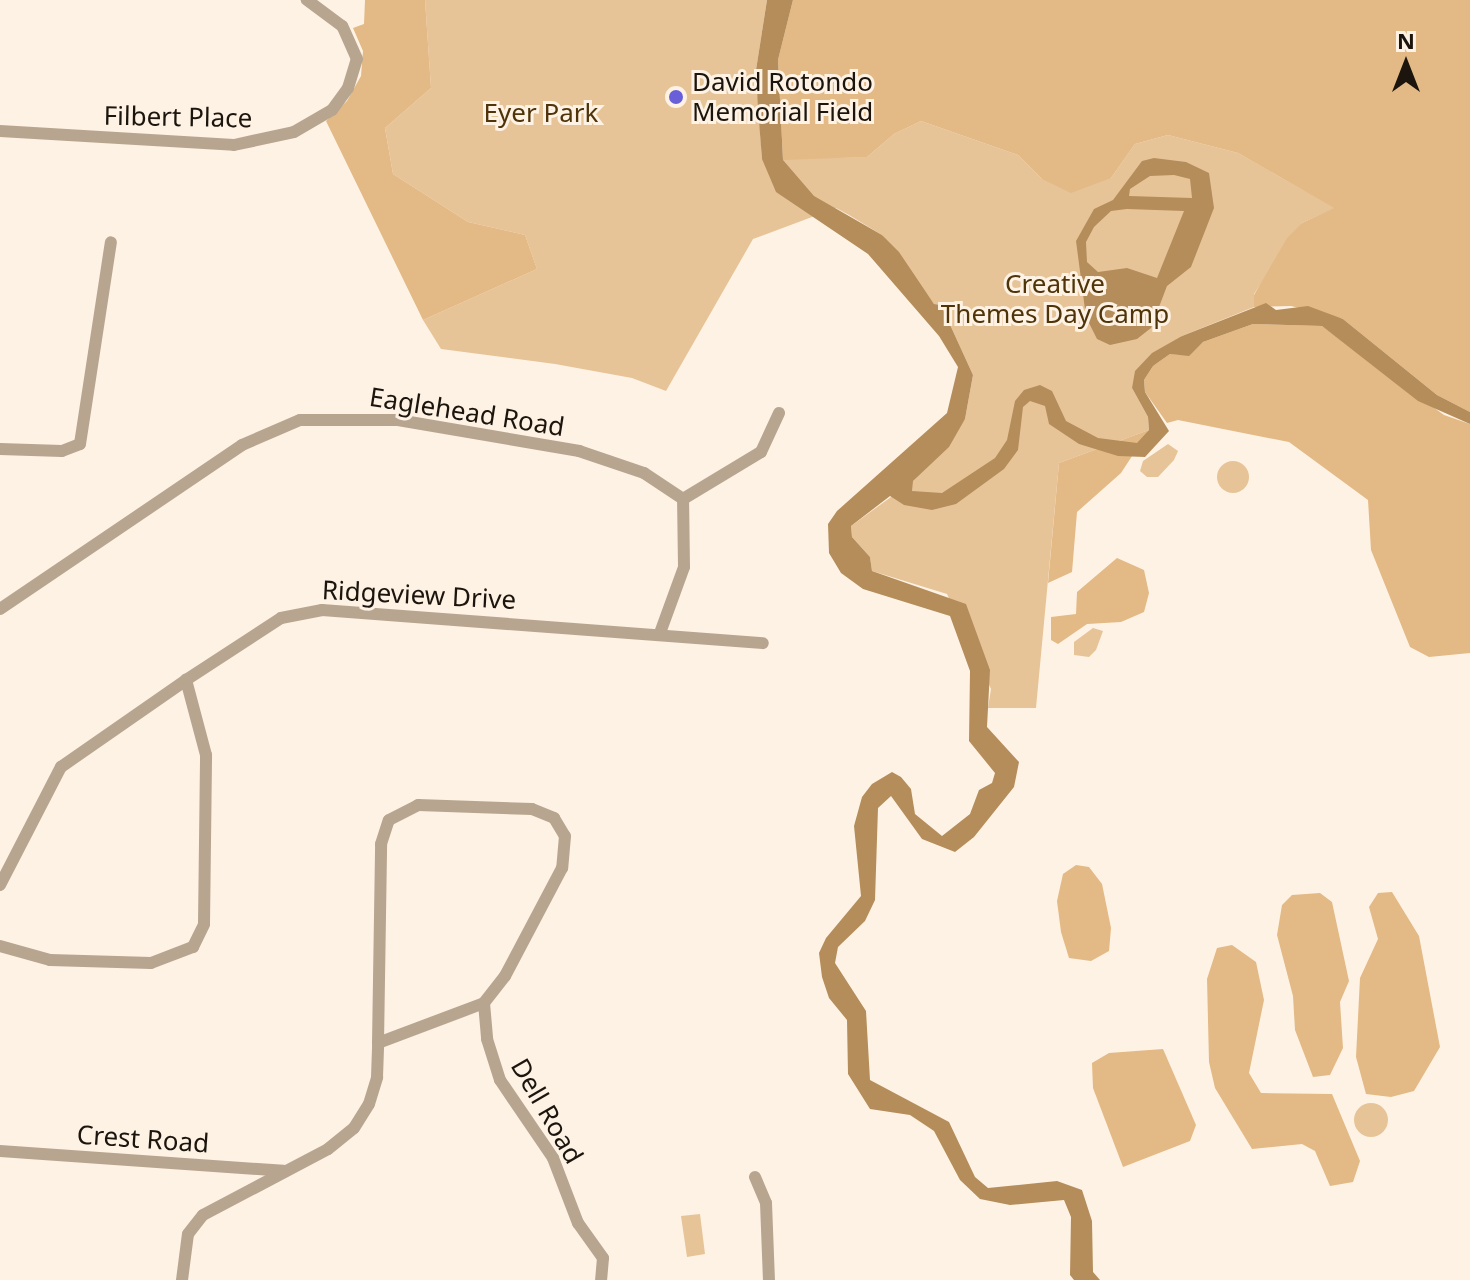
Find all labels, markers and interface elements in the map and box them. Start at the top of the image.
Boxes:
north arrow [1366,24,1446,104]
text: N [1397,25,1415,55]
place label: David Rotondo Memorial Field [692,66,873,128]
marker: David Rotondo Memorial Field [667,88,685,106]
park label: Eyer Park [484,97,598,129]
street label: Filbert Place [103,100,253,134]
park label: Creative Themes Day Camp [941,268,1169,330]
street label: Eaglehead Road [367,381,567,443]
street label: Ridgeview Drive [321,574,517,616]
street label: Dell Road [504,1053,590,1169]
street label: Crest Road [76,1119,210,1159]

